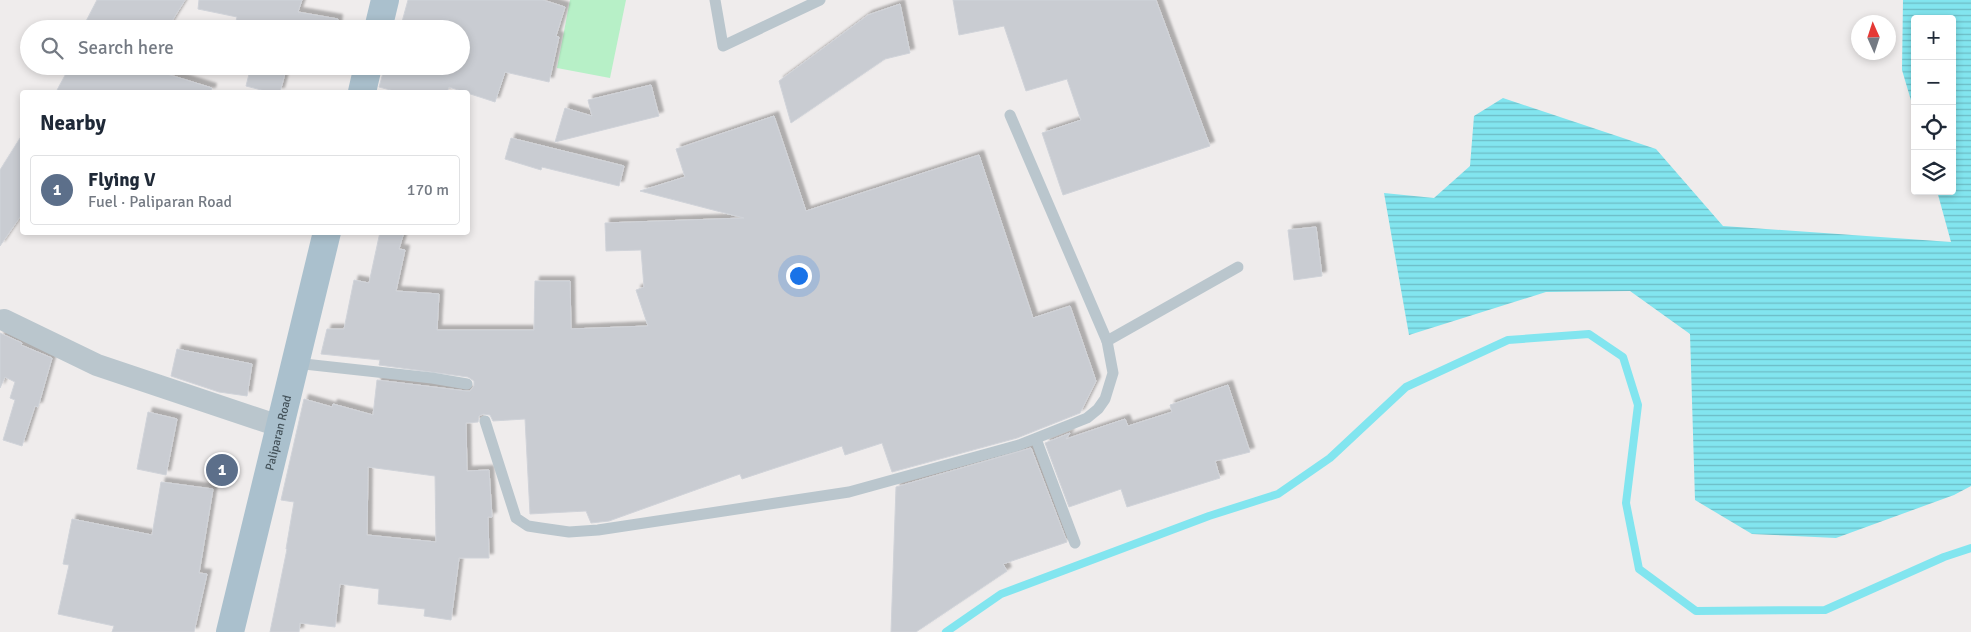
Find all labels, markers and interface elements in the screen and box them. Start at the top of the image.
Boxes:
north arrow [1851,15,1896,60]
map controls [1911,15,1956,195]
button: + [1911,15,1956,60]
search box [20,20,470,75]
icon: search [38,34,66,62]
text: Search here [78,36,174,60]
button: − [1911,60,1956,105]
button: locate [1911,105,1956,150]
text: Nearby [40,110,106,136]
button: layers [1911,150,1956,195]
text: Flying V [88,168,156,192]
text: 1 [53,180,61,200]
text: 170 m [407,180,449,200]
text: Fuel · Paliparan Road [88,192,232,212]
your location [786,263,812,289]
street label: Paliparan Road [262,394,295,472]
pin: 1 [206,451,238,489]

